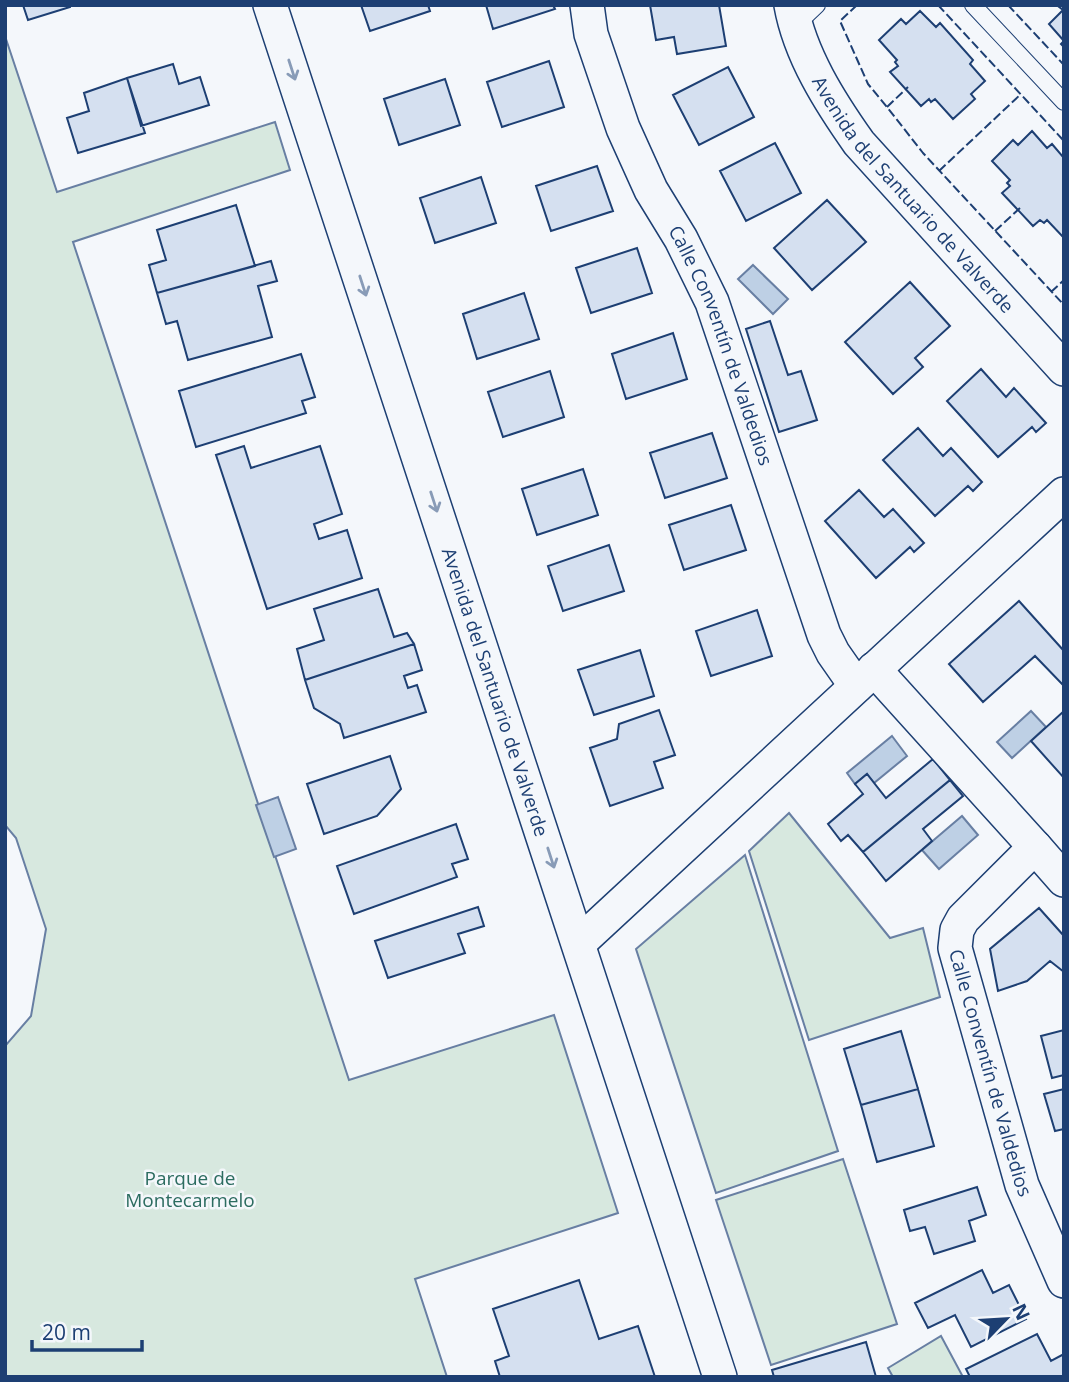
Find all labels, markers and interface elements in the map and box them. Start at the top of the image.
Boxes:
one-way arrow [286,59,299,81]
street label: Avenida del Santuario de Valverde [806,71,1020,319]
street label: Calle Conventín de Valdedios [663,220,779,469]
one-way arrow [357,275,370,297]
one-way arrow [429,491,441,513]
street label: Avenida del Santuario de Valverde [436,544,555,840]
one-way arrow [545,847,558,869]
street label: Calle Conventín de Valdedios [943,946,1038,1201]
park label: Parque de Montecarmelo [125,1165,255,1213]
north arrow [971,1284,1041,1354]
text: N [1006,1299,1036,1324]
scale bar [32,1308,142,1352]
text: 20 m [42,1318,91,1346]

